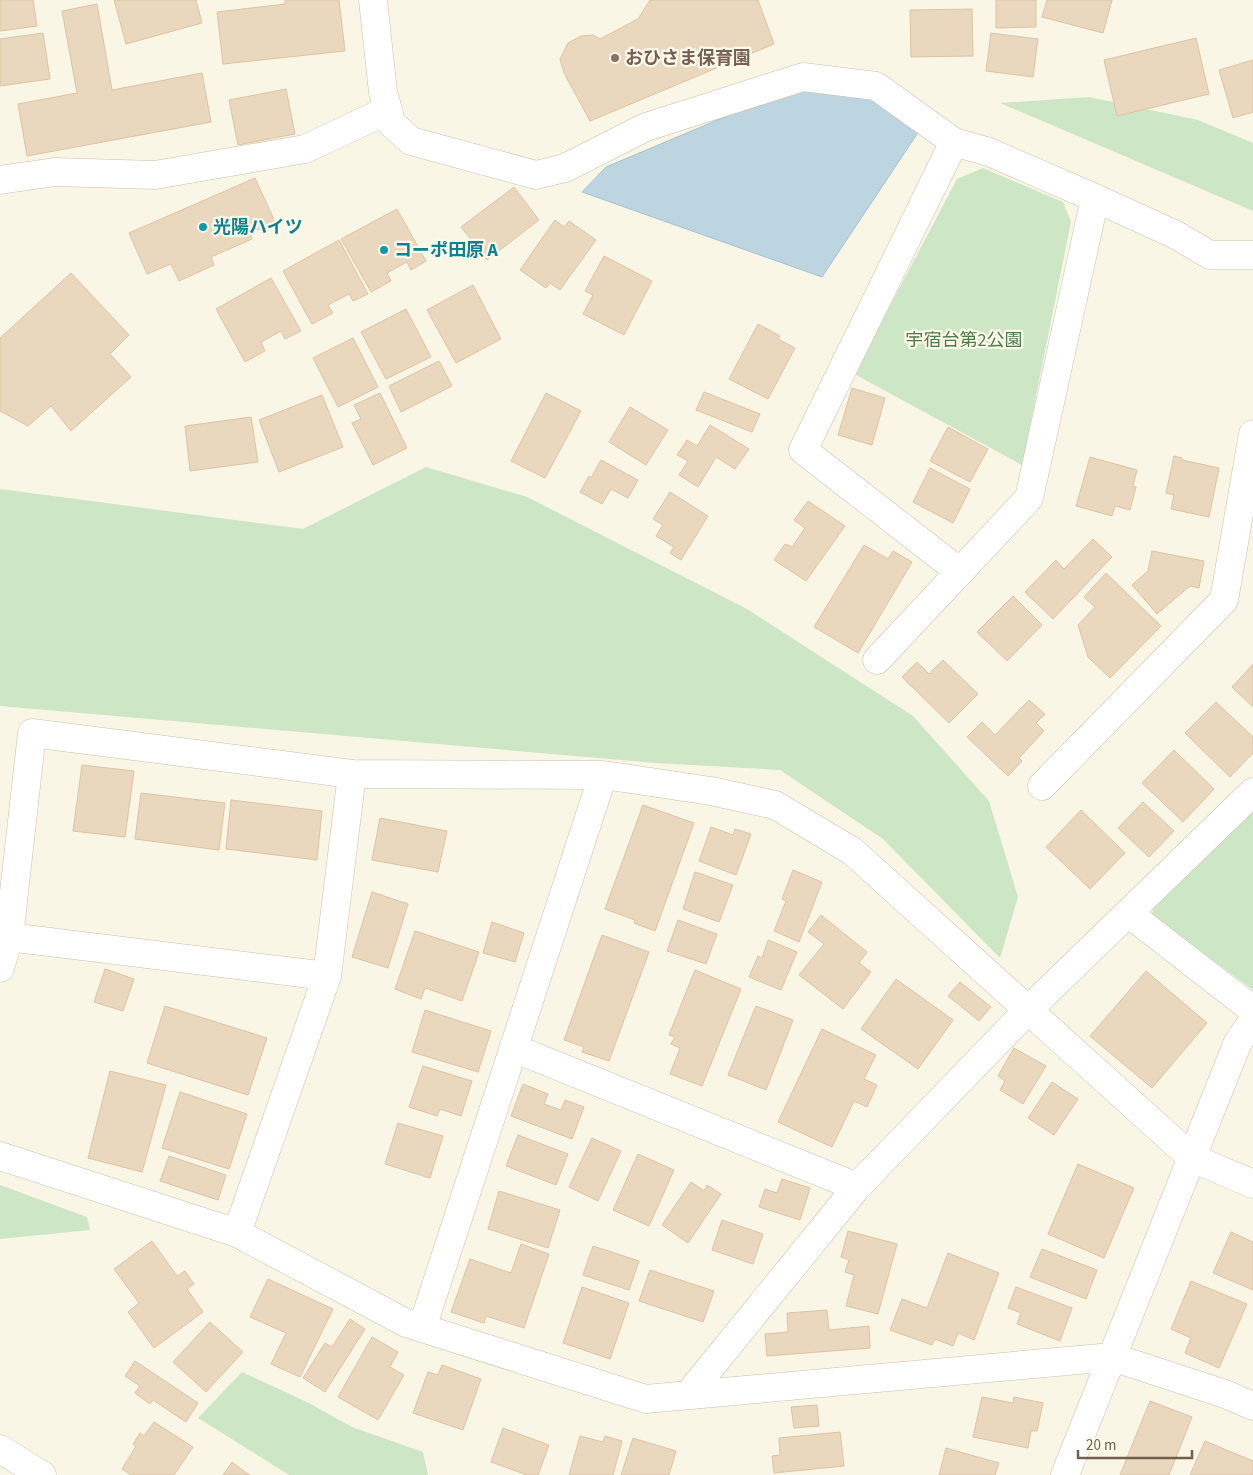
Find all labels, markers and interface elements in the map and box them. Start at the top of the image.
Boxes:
place label: おひさま保育園 [625,46,751,71]
marker: おひさま保育園 [609,52,621,64]
place label: 光陽ハイツ [213,215,303,240]
marker: 光陽ハイツ [197,221,209,233]
place label: コーポ田原 A [394,238,499,263]
marker: コーポ田原 A [378,244,390,256]
park label: 宇宿台第2公園 [906,328,1022,353]
scale bar [1078,1428,1192,1460]
text: 20 m [1086,1435,1116,1456]

